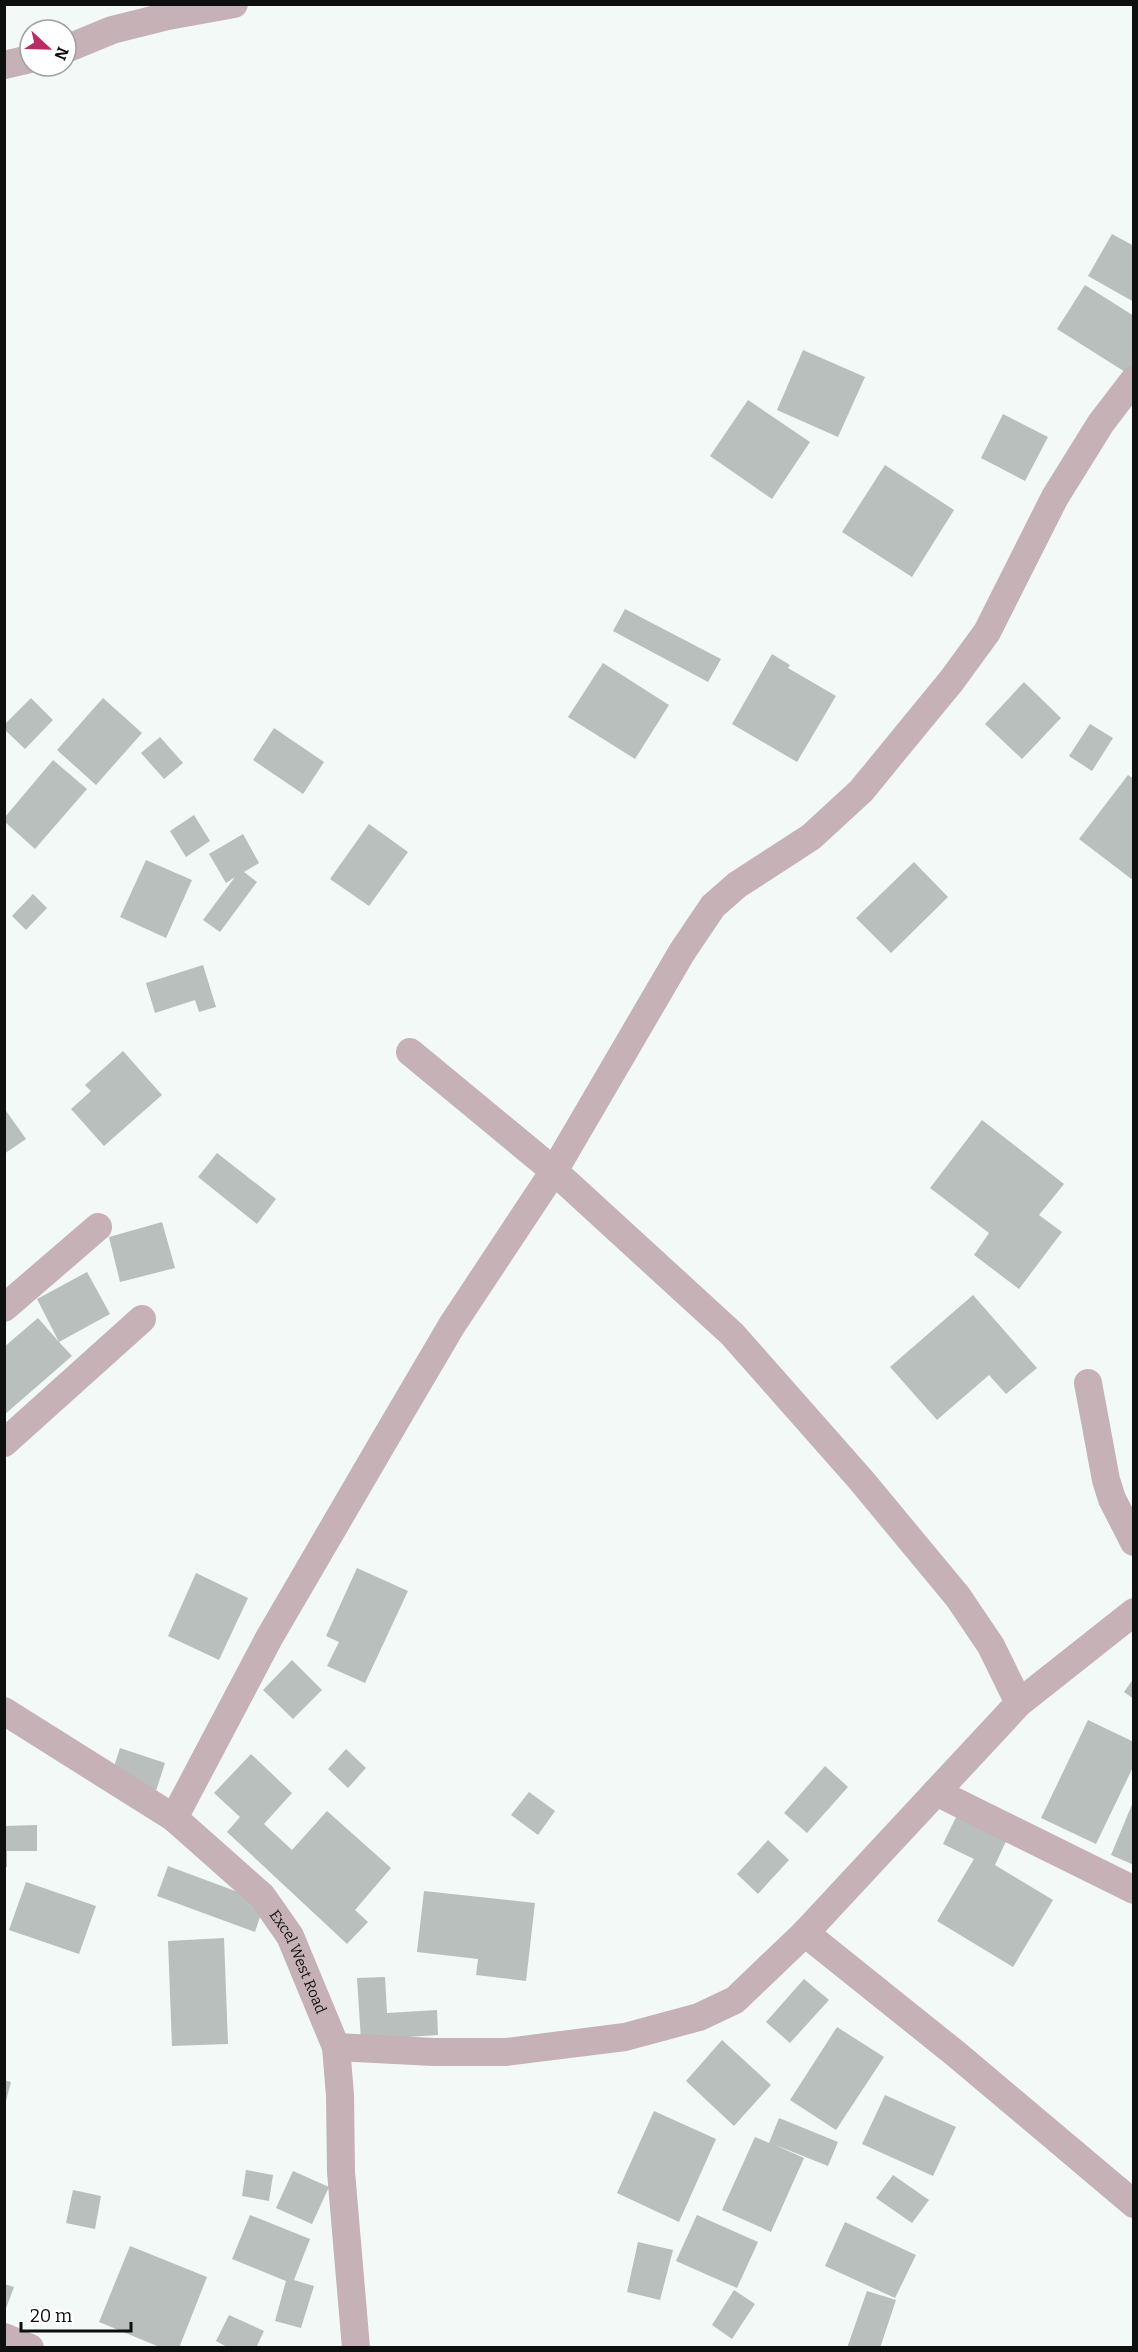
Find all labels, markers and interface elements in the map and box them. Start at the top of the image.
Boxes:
north arrow [18,18,78,78]
text: N [50,44,73,63]
street label: Excel West Road [266,1906,330,2016]
scale bar [21,2295,130,2333]
text: 20 m [30,2305,72,2327]

